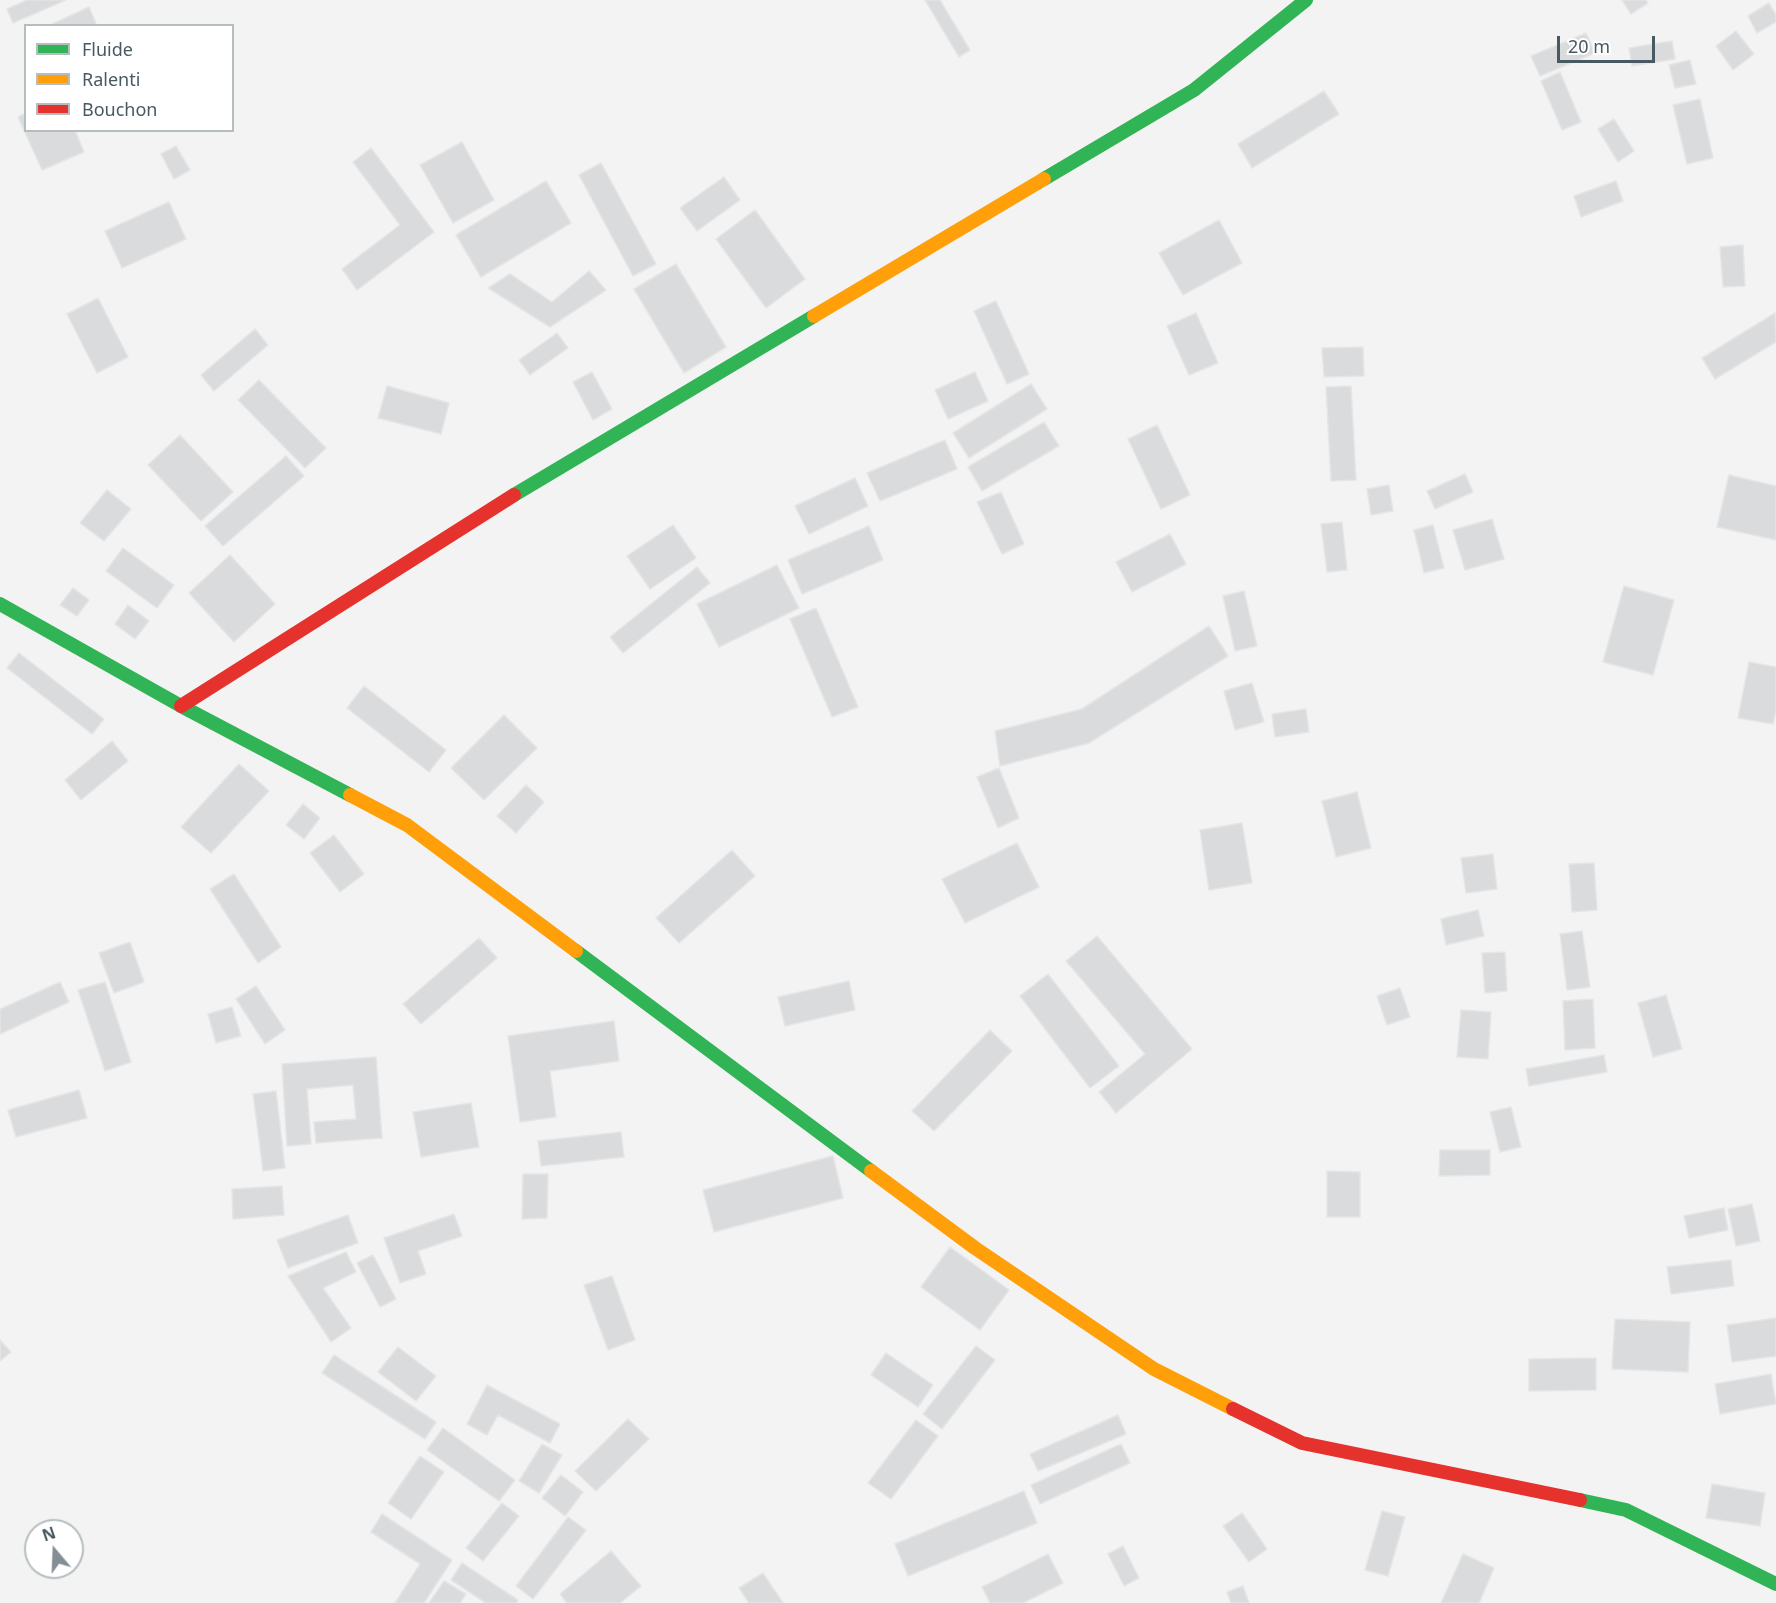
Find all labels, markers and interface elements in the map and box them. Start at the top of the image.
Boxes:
legend [24,24,234,132]
scale bar [1560,24,1658,62]
text: 20 m [1568,34,1610,58]
text: Fluide [82,37,133,61]
text: Ralenti [82,67,140,91]
text: Bouchon [82,97,158,121]
north arrow [24,1519,84,1579]
text: N [39,1521,59,1546]

